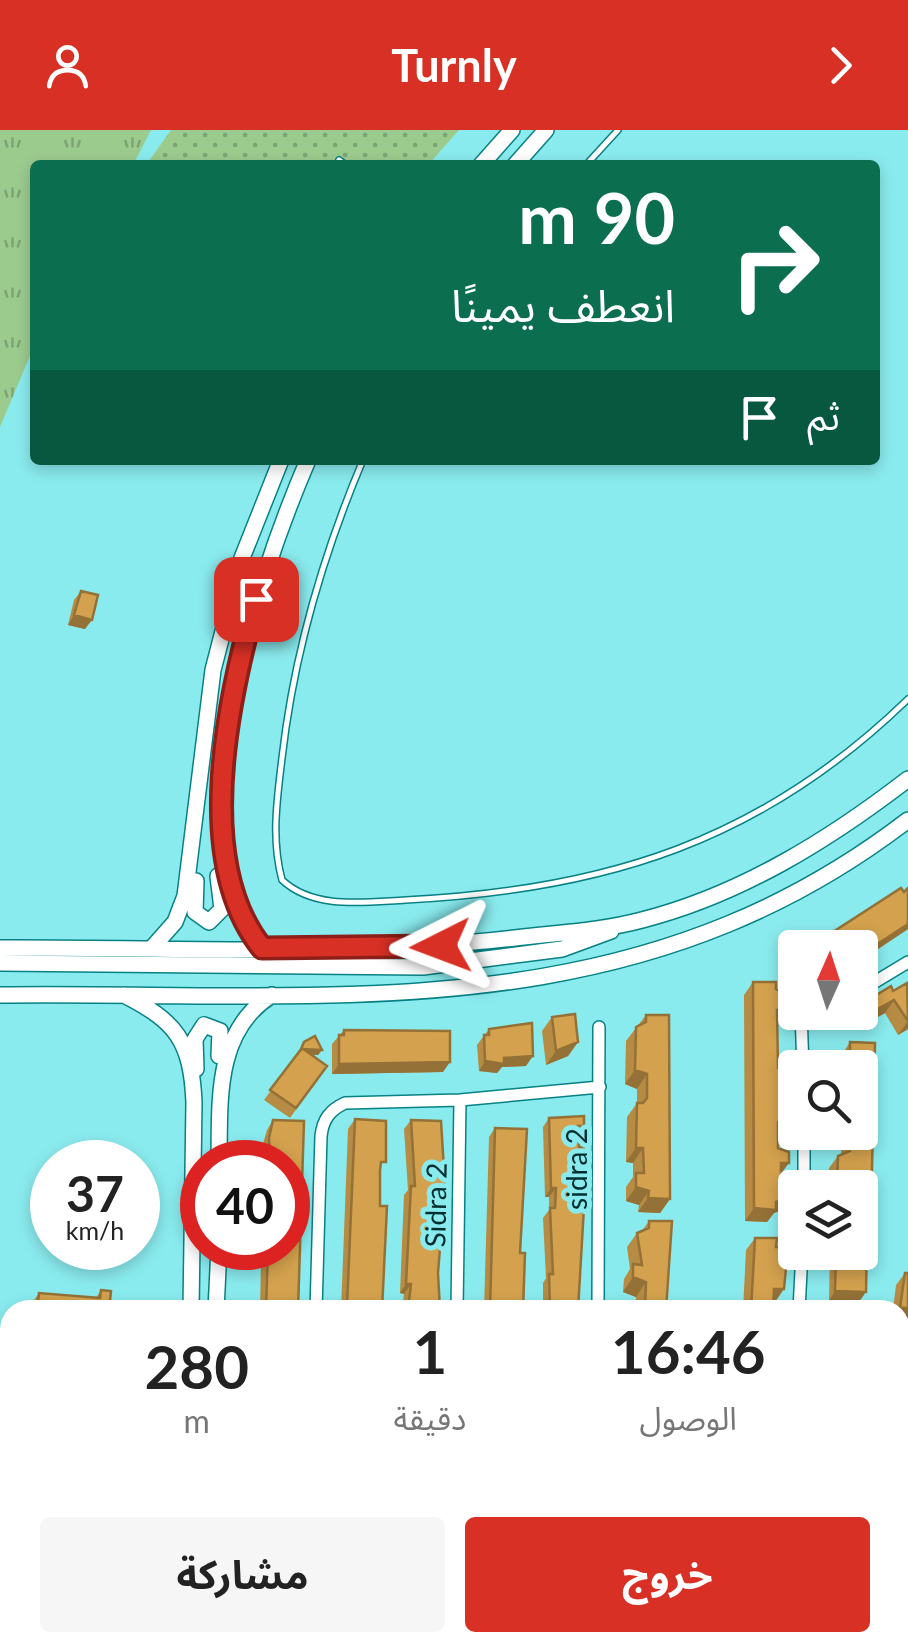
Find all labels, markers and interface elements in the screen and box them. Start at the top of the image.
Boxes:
icon: person [40,38,95,93]
text: Turnly [391,38,517,92]
icon: forward [813,38,868,93]
text: 90 m [518,175,675,259]
icon: right [710,200,840,330]
text: انعطف يمينًا [451,278,675,332]
icon: arrive [732,390,787,445]
text: ثم [807,392,840,438]
pin [214,557,299,642]
icon: arrive [229,572,284,627]
position arrow [389,894,493,998]
north arrow [778,930,878,1030]
map controls [778,930,878,1270]
button: search [778,1050,878,1150]
street label: sidra 2 [559,1128,593,1210]
speed limit sign: 40 [180,1140,310,1270]
street label: Sidra 2 [417,1162,453,1248]
text: 37 [66,1163,124,1223]
button: layers [778,1170,878,1270]
text: km/h [66,1215,124,1245]
text: 1 [412,1315,447,1387]
text: 16:46 [611,1315,766,1387]
text: 280 [145,1330,249,1402]
text: دقيقة [393,1398,466,1437]
text: الوصول [640,1398,737,1437]
text: m [184,1401,210,1440]
button: مشاركة [40,1517,445,1632]
button: خروج [465,1517,870,1632]

